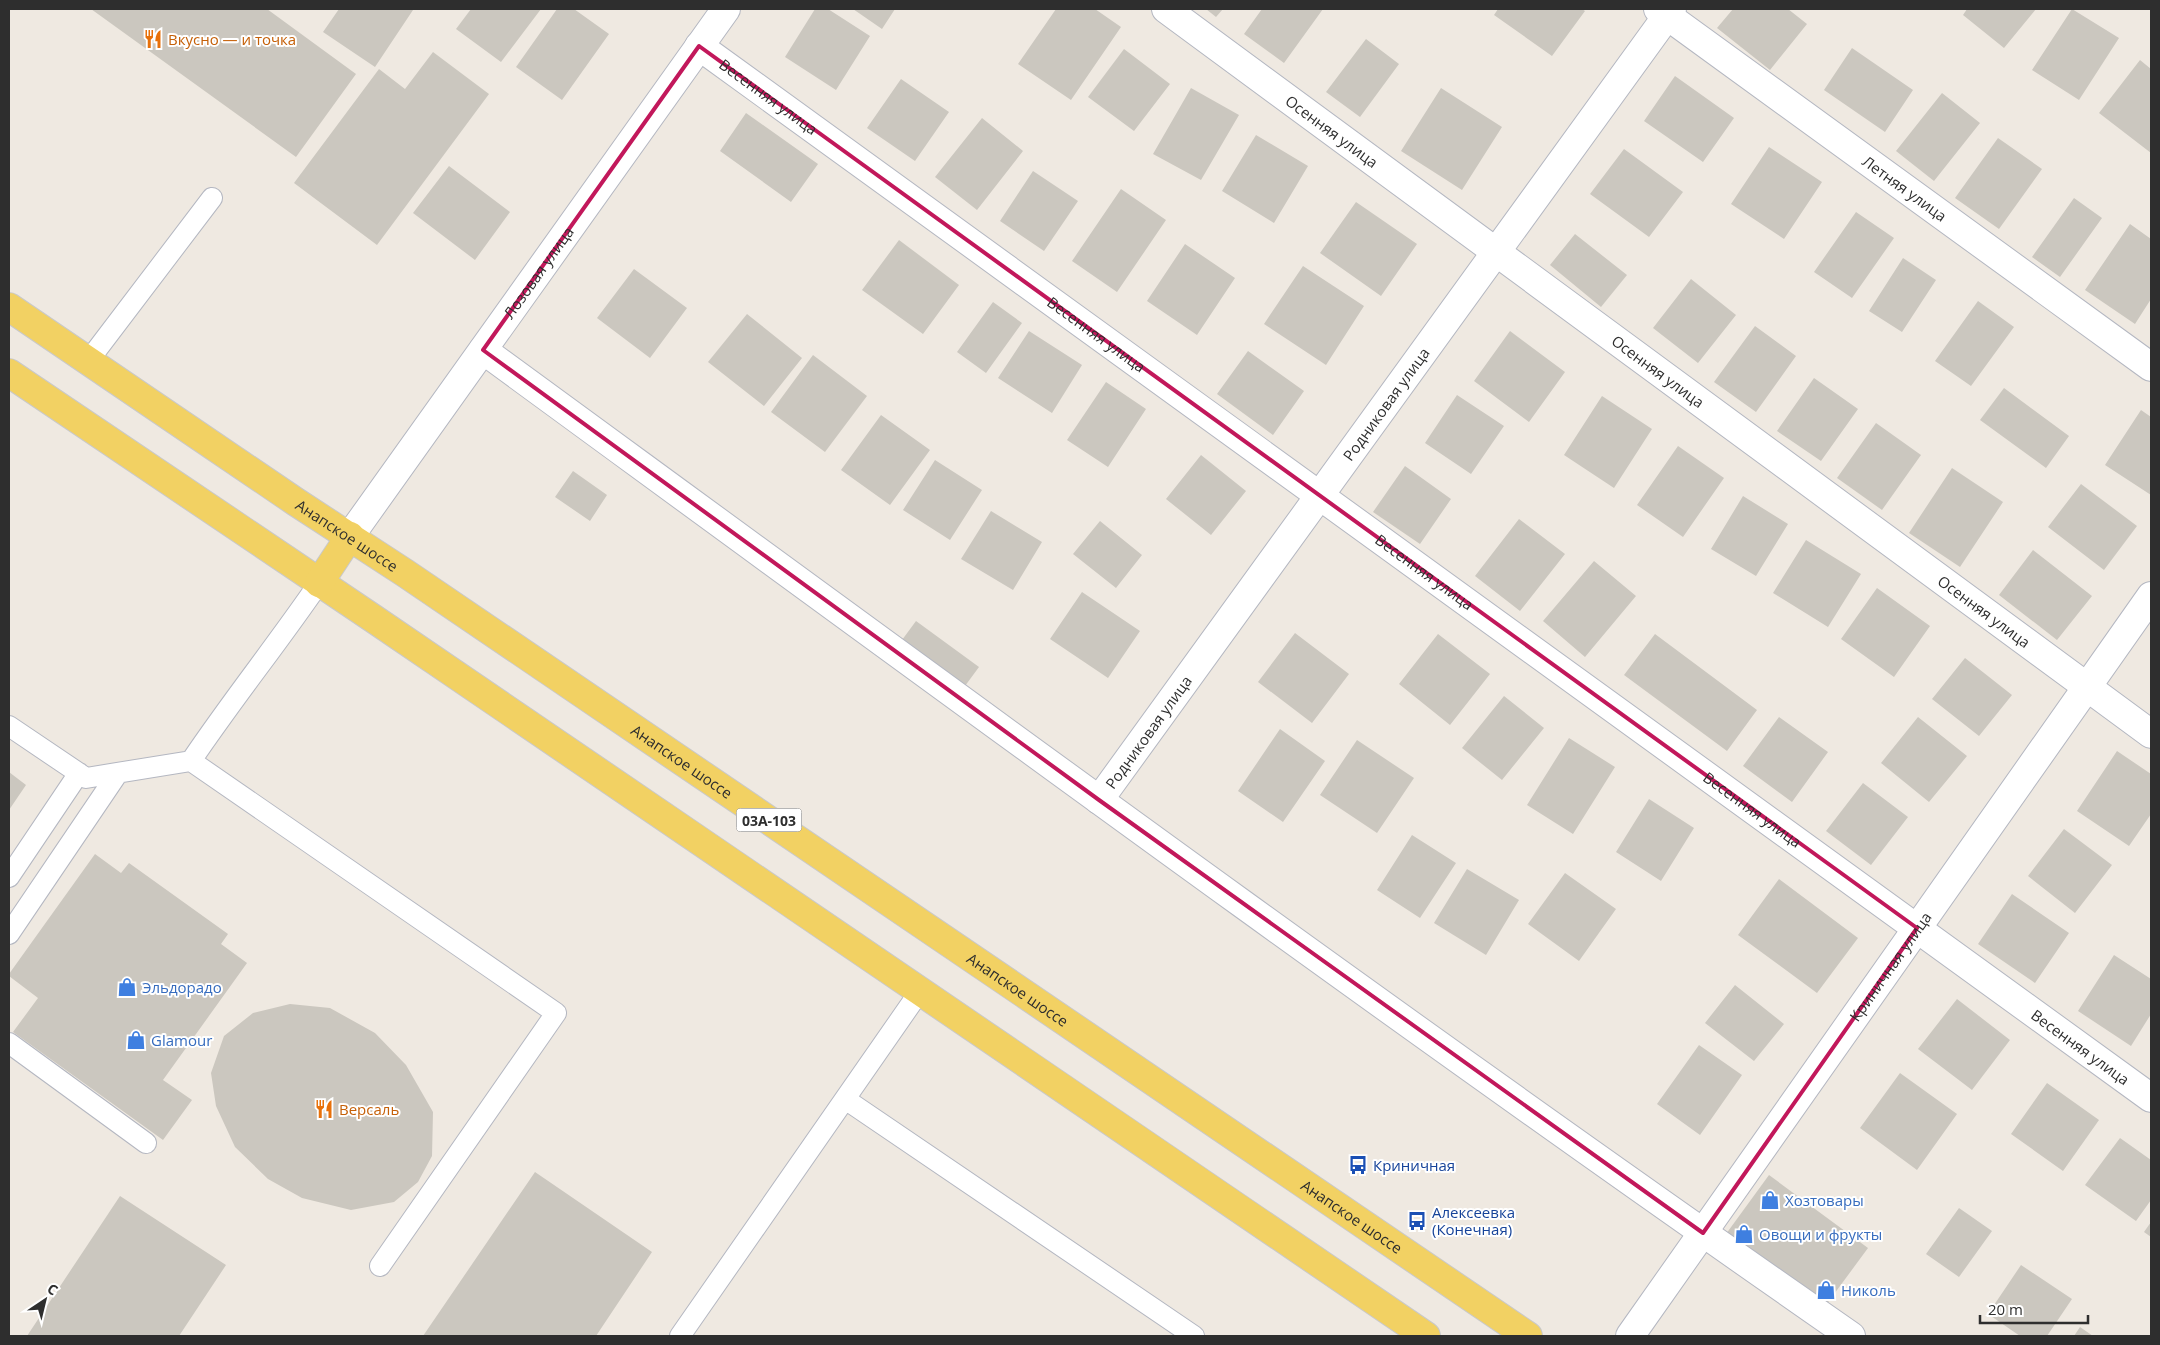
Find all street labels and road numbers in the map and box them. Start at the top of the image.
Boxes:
street label: Весенняя улица [716,54,822,139]
street label: Осенняя улица [1282,90,1382,172]
street label: Летняя улица [1859,151,1951,226]
street label: Лозовая улица [499,222,578,322]
street label: Весенняя улица [1043,292,1150,376]
street label: Осенняя улица [1608,330,1708,412]
street label: Родниковая улица [1338,343,1434,465]
street label: Анапское шоссе [292,495,402,576]
street label: Весенняя улица [1371,529,1478,614]
street label: Осенняя улица [1934,571,2035,652]
street label: Родниковая улица [1101,671,1196,793]
street label: Анапское шоссе [628,720,737,803]
street label: Весенняя улица [1699,767,1806,852]
road number: 03А-103 [736,808,802,832]
street label: Криничная улица [1845,908,1936,1025]
street label: Анапское шоссе [963,948,1072,1031]
street label: Весенняя улица [2027,1005,2134,1089]
street label: Анапское шоссе [1298,1175,1407,1258]

